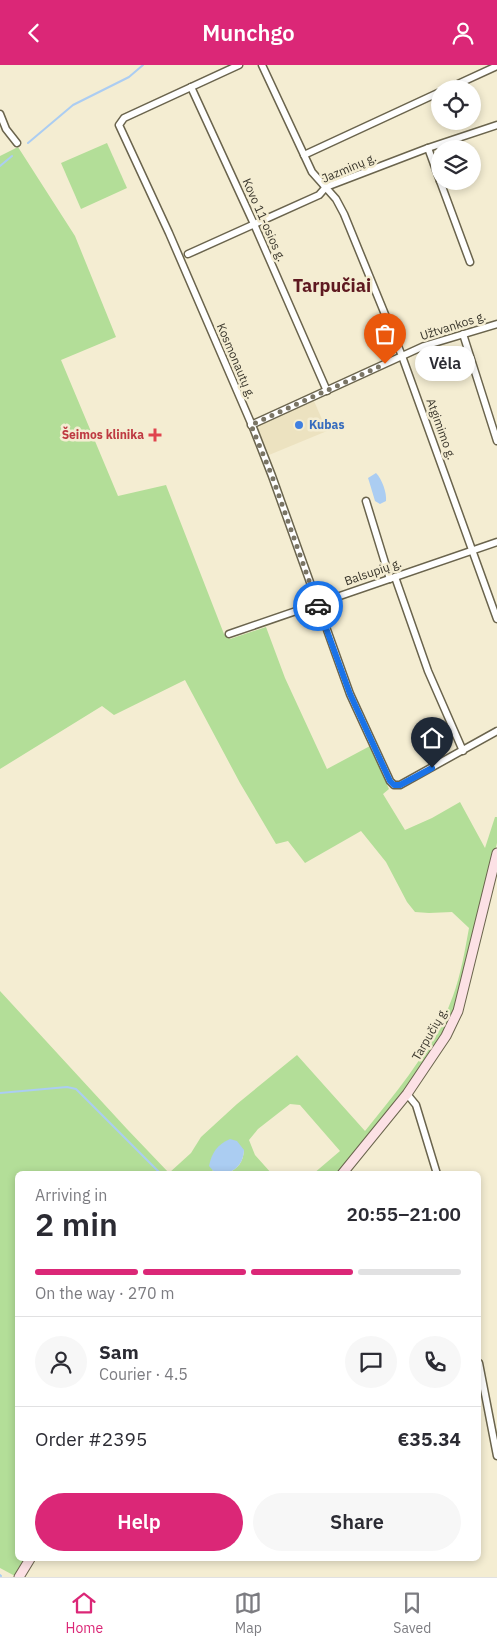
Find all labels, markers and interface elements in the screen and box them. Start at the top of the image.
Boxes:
text: Munchgo [202,18,295,47]
icon: back [20,19,48,47]
icon: person [449,19,477,47]
map controls [431,80,481,190]
button: locate [431,80,481,130]
button: layers [431,140,481,190]
street label: Jazminų g. [319,149,378,186]
street label: Kovo 11-osios g. [239,176,289,264]
district label: Tarpučiai [293,274,371,297]
street label: Užtvankos g. [418,308,488,343]
pin [364,313,406,364]
icon: bag [371,320,399,348]
street label: Kosmonautų g. [214,321,259,401]
callout: Vėla [415,347,475,381]
text: Vėla [429,353,461,373]
street label: Atgimimo g. [423,396,460,462]
place label: Kubas [309,417,344,432]
marker: Kubas [293,419,305,431]
place label: Šeimos klinika [62,426,144,442]
marker: Šeimos klinika [148,428,162,442]
street label: Balsupių g. [342,555,403,588]
courier [293,581,343,631]
icon: car [304,592,332,620]
pin [411,717,453,768]
icon: home [418,724,446,752]
street label: Tarpučių g. [408,1004,451,1063]
text: Arriving in [35,1185,107,1205]
text: 20:55–21:00 [347,1202,461,1226]
text: 2 min [35,1203,118,1245]
text: On the way · 270 m [35,1283,174,1303]
button: person [35,1336,87,1388]
button: chat [345,1336,397,1388]
button: phone [409,1336,461,1388]
text: Sam [99,1340,139,1364]
text: Courier · 4.5 [99,1364,188,1384]
text: Order #2395 [35,1427,147,1451]
text: €35.34 [398,1427,461,1451]
button: Help [35,1493,243,1551]
button: Share [253,1493,461,1551]
tab: Home [66,1589,103,1637]
tab: Map [234,1589,262,1637]
tab: Saved [393,1589,431,1637]

